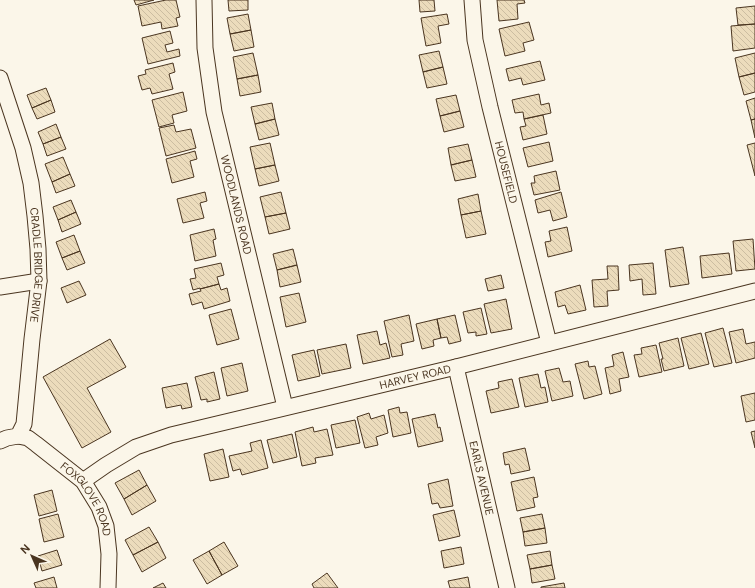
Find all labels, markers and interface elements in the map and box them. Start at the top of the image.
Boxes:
street label: HOUSEFIELD [492,140,521,205]
street label: WOODLANDS ROAD [218,153,255,256]
street label: CRADLE BRIDGE DRIVE [27,207,46,323]
street label: HARVEY ROAD [378,361,453,392]
street label: EARLS AVENUE [466,440,497,517]
street label: FOXGLOVE ROAD [58,459,114,537]
north arrow [12,536,52,576]
text: N [17,541,33,557]

